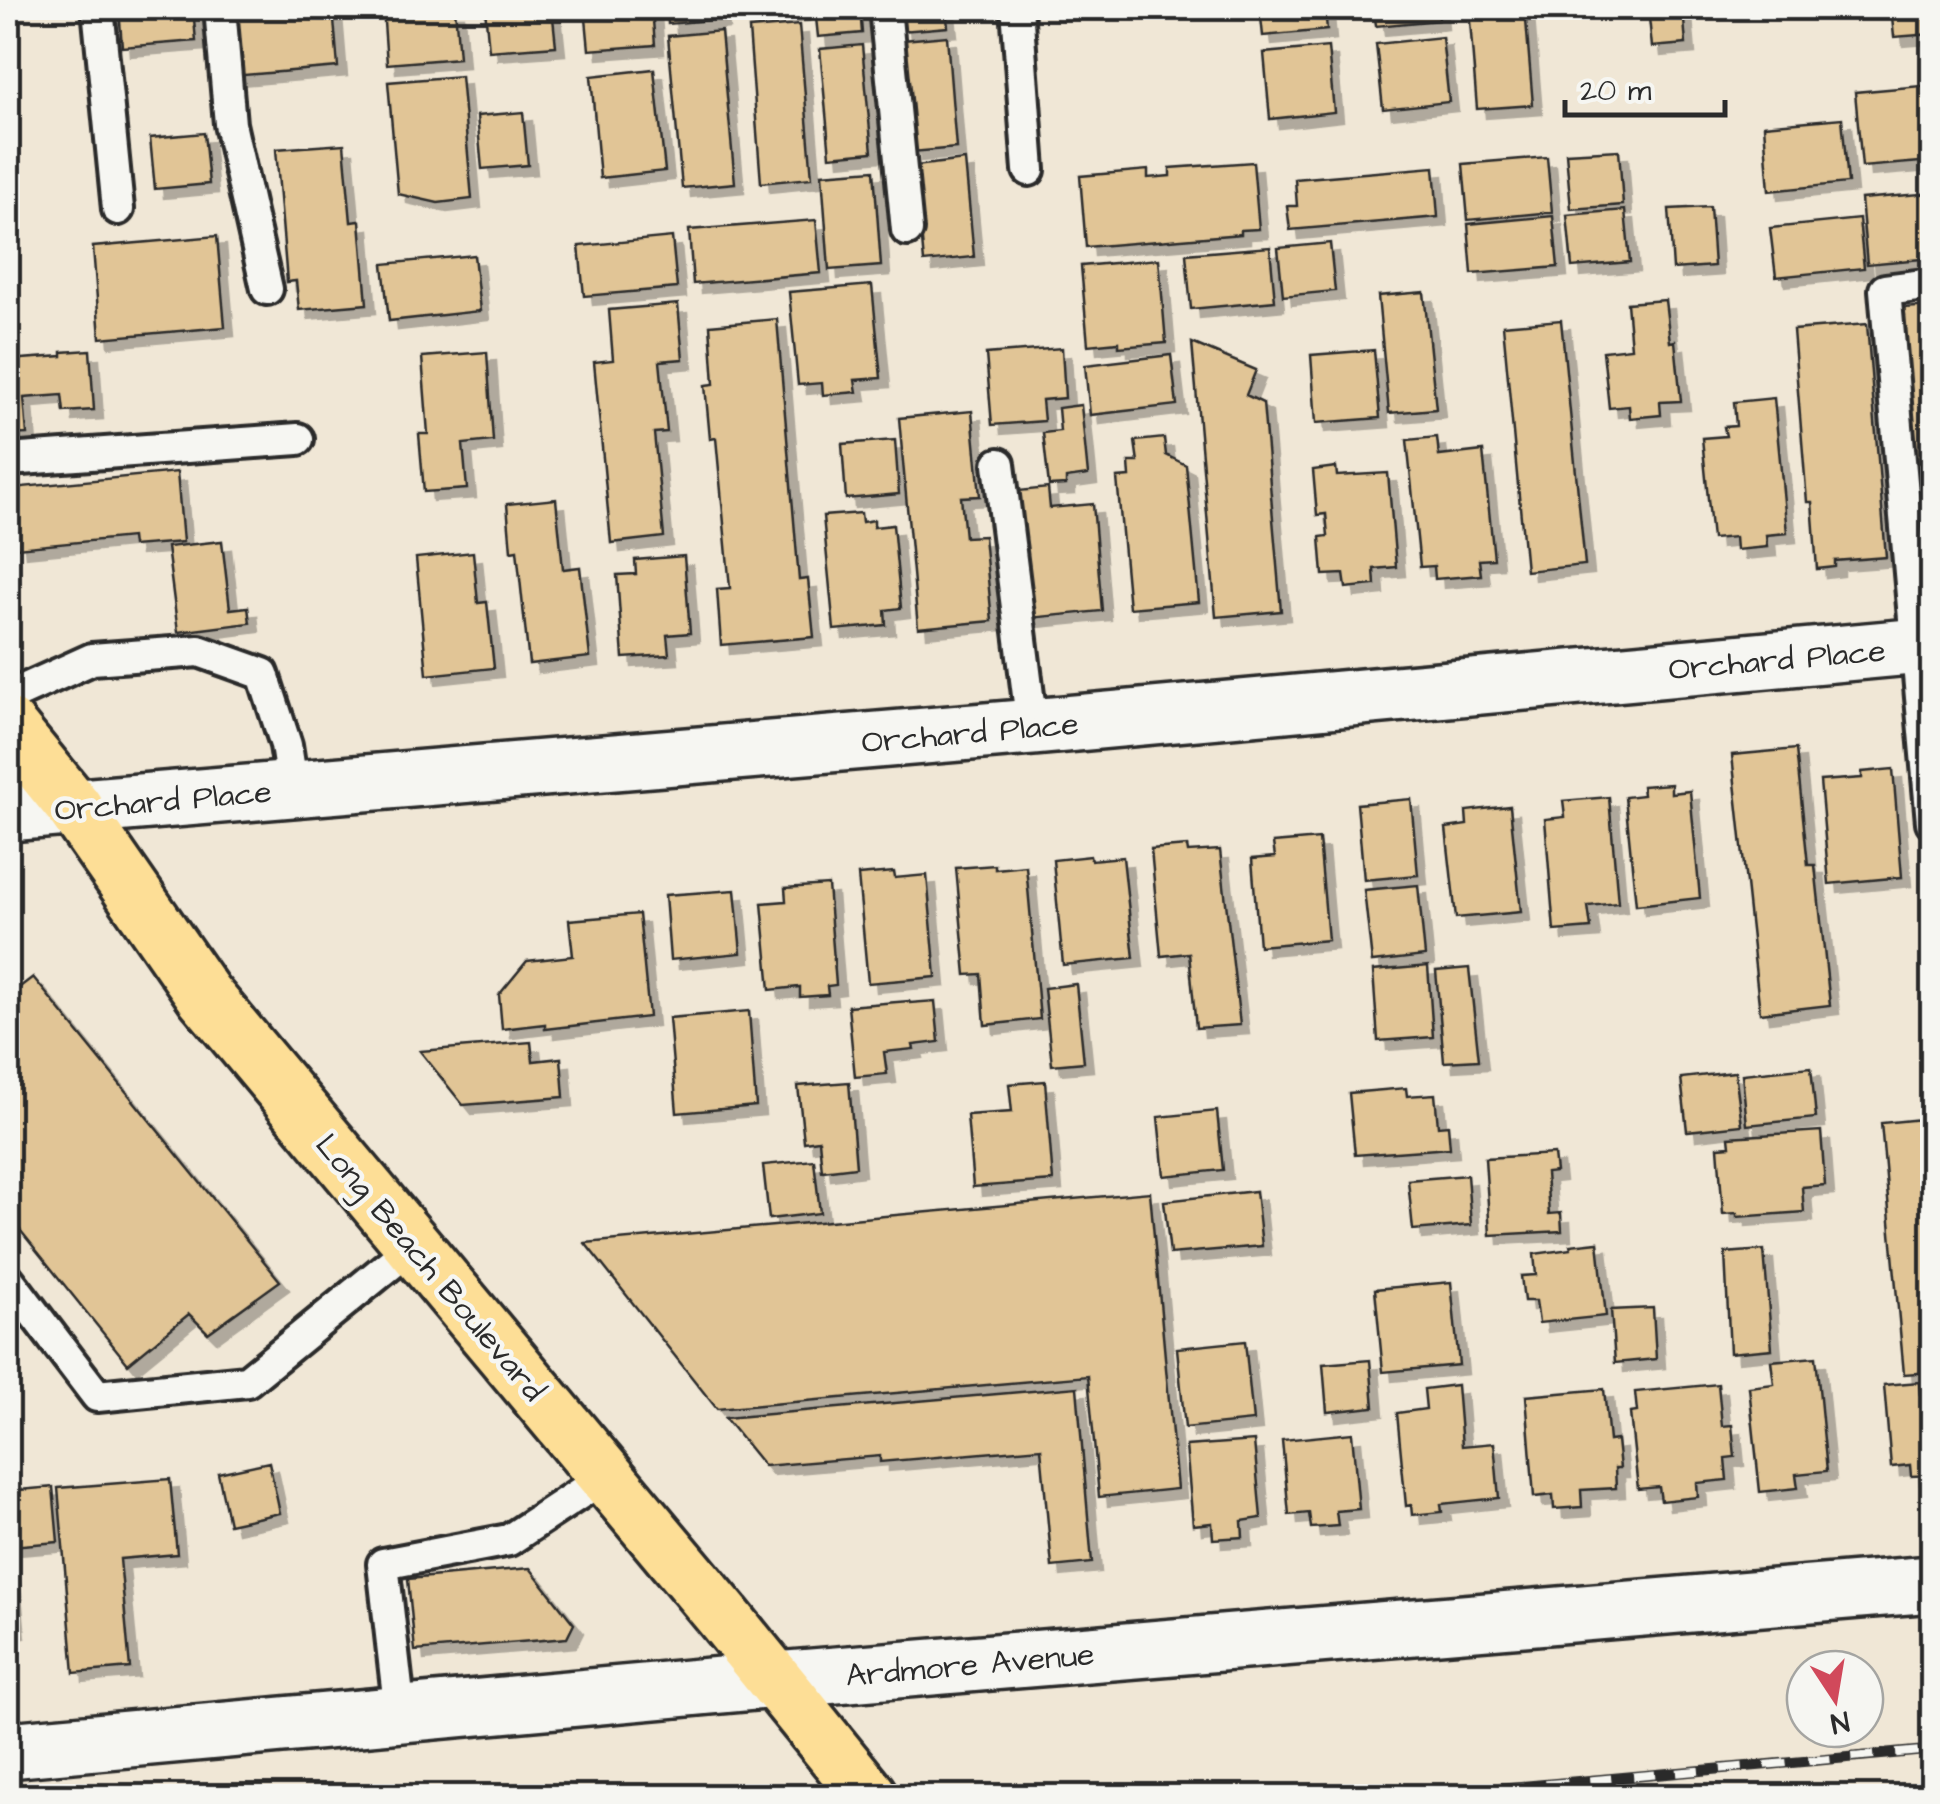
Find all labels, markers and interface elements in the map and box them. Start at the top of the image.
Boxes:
scale bar [1565,55,1725,117]
text: 20 m [1580,70,1652,112]
street label: Orchard Place [1667,629,1887,692]
street label: Orchard Place [860,702,1080,765]
street label: Orchard Place [53,770,273,833]
street label: Long Beach Boulevard [304,1124,555,1412]
street label: Ardmore Avenue [844,1632,1096,1699]
north arrow [1785,1649,1885,1749]
text: N [1827,1701,1853,1743]

